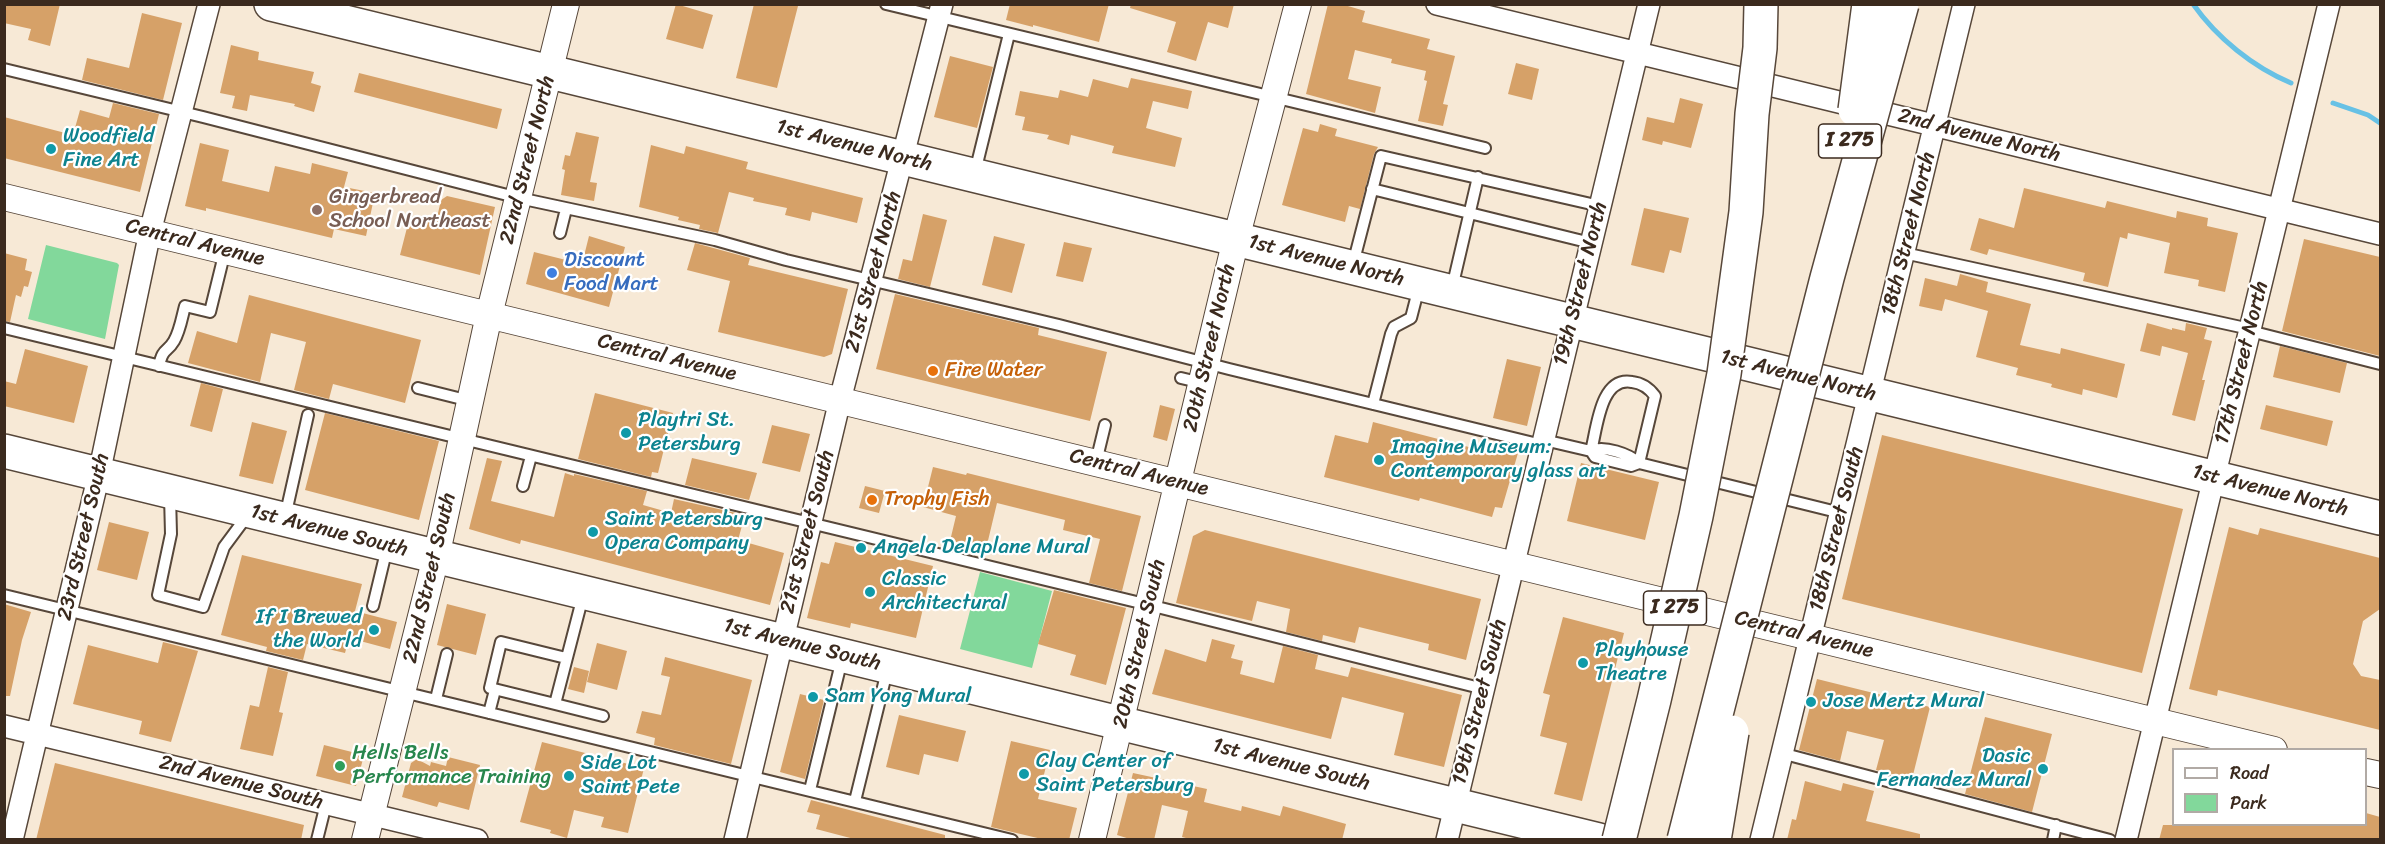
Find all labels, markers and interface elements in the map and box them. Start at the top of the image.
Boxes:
street label: 22nd Street North [495,73,561,247]
street label: 2nd Avenue North [1895,104,2063,168]
street label: 1st Avenue North [773,114,935,178]
place label: Woodfield Fine Art [63,124,154,174]
road number: I 275 [1818,124,1882,158]
marker: Woodfield Fine Art [44,142,58,156]
street label: 18th Street North [1876,150,1942,318]
place label: Gingerbread School Northeast [329,185,491,235]
street label: 21st Street North [840,189,908,355]
street label: 19th Street North [1548,199,1614,369]
marker: Gingerbread School Northeast [310,203,324,217]
street label: Central Avenue [123,214,267,272]
street label: 1st Avenue North [1245,229,1407,293]
place label: Discount Food Mart [564,248,659,298]
street label: 20th Street North [1178,262,1242,434]
marker: Discount Food Mart [545,266,559,280]
street label: 17th Street North [2210,279,2274,447]
street label: Central Avenue [595,329,739,387]
street label: 1st Avenue North [1717,344,1879,408]
place label: Fire Water [945,358,1042,384]
marker: Fire Water [926,364,940,378]
place label: Playtri St. Petersburg [638,408,741,458]
marker: Playtri St. Petersburg [619,426,633,440]
place label: Imagine Museum: Contemporary glass art [1391,435,1607,485]
street label: Central Avenue [1067,444,1211,502]
street label: 18th Street South [1804,444,1870,614]
street label: 21st Street South [776,448,840,616]
street label: 23rd Street South [53,451,115,623]
marker: Imagine Museum: Contemporary glass art [1372,453,1386,467]
street label: 1st Avenue North [2189,459,2351,523]
place label: Trophy Fish [884,487,989,513]
street label: 22nd Street South [398,490,462,666]
marker: Trophy Fish [865,493,879,507]
street label: 1st Avenue South [248,499,410,563]
place label: Saint Petersburg Opera Company [605,507,763,557]
marker: Saint Petersburg Opera Company [586,525,600,539]
place label: Angela Delaplane Mural [873,535,1090,561]
marker: Angela Delaplane Mural [854,541,868,555]
street label: 20th Street South [1108,557,1172,731]
place label: Classic Architectural [882,567,1007,617]
marker: Classic Architectural [863,585,877,599]
road number: I 275 [1644,591,1706,625]
place label: If I Brewed the World [256,605,362,655]
street label: Central Avenue [1732,606,1876,664]
street label: 1st Avenue South [721,613,883,677]
street label: 19th Street South [1447,617,1513,787]
marker: If I Brewed the World [367,623,381,637]
place label: Playhouse Theatre [1595,638,1689,688]
marker: Playhouse Theatre [1576,656,1590,670]
place label: Sam Yong Mural [825,684,971,710]
place label: Jose Mertz Mural [1823,689,1984,715]
marker: Sam Yong Mural [806,690,820,704]
marker: Jose Mertz Mural [1804,695,1818,709]
street label: 1st Avenue South [1210,733,1372,797]
place label: Hells Bells Performance Training [352,741,551,791]
place label: Dasic Fernandez Mural [1877,744,2031,794]
legend [2172,748,2367,826]
place label: Clay Center of Saint Petersburg [1036,749,1194,799]
street label: 2nd Avenue South [157,750,325,816]
place label: Side Lot Saint Pete [581,751,680,801]
text: Road [2230,757,2269,789]
marker: Hells Bells Performance Training [333,759,347,773]
marker: Dasic Fernandez Mural [2036,762,2050,776]
marker: Clay Center of Saint Petersburg [1017,767,1031,781]
marker: Side Lot Saint Pete [562,769,576,783]
text: Park [2230,787,2267,819]

